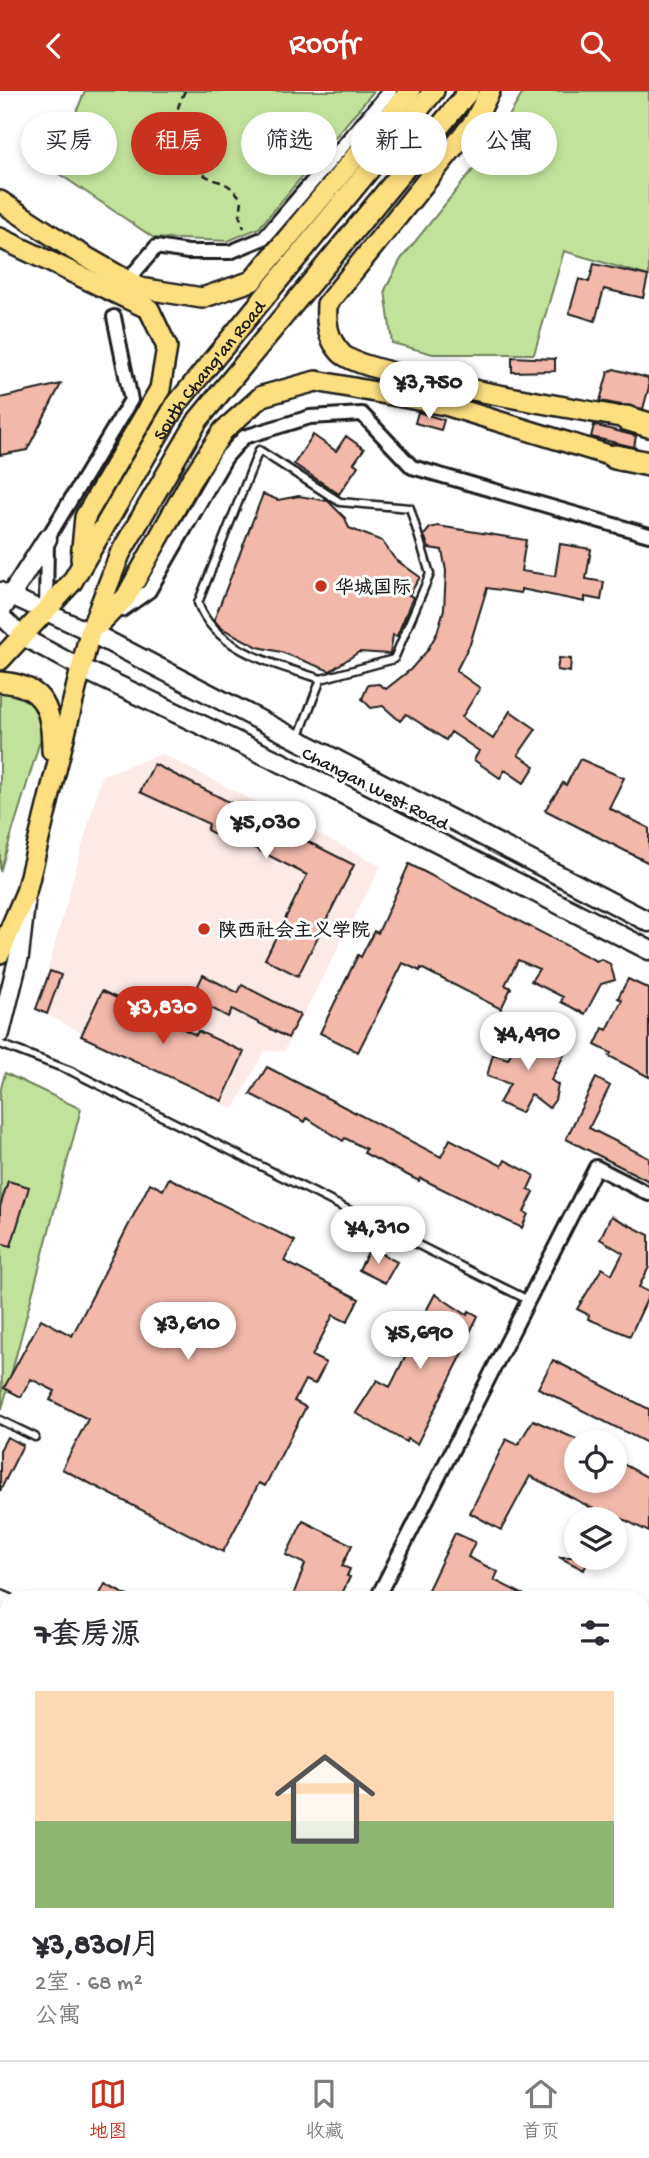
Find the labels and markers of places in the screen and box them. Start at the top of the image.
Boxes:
pin: ¥3,750 [372,361,486,421]
place label: 华城国际 [335,577,411,601]
marker: 华城国际 [313,578,329,594]
pin: ¥5,030 [209,801,323,861]
place label: 陕西社会主义学院 [218,920,370,944]
marker: 陕西社会主义学院 [196,921,212,937]
pin: ¥3,830 [106,986,220,1046]
pin: ¥4,490 [471,1013,585,1072]
pin: ¥4,310 [321,1207,435,1266]
pin: ¥3,610 [131,1303,245,1362]
pin: ¥5,690 [363,1311,477,1371]

